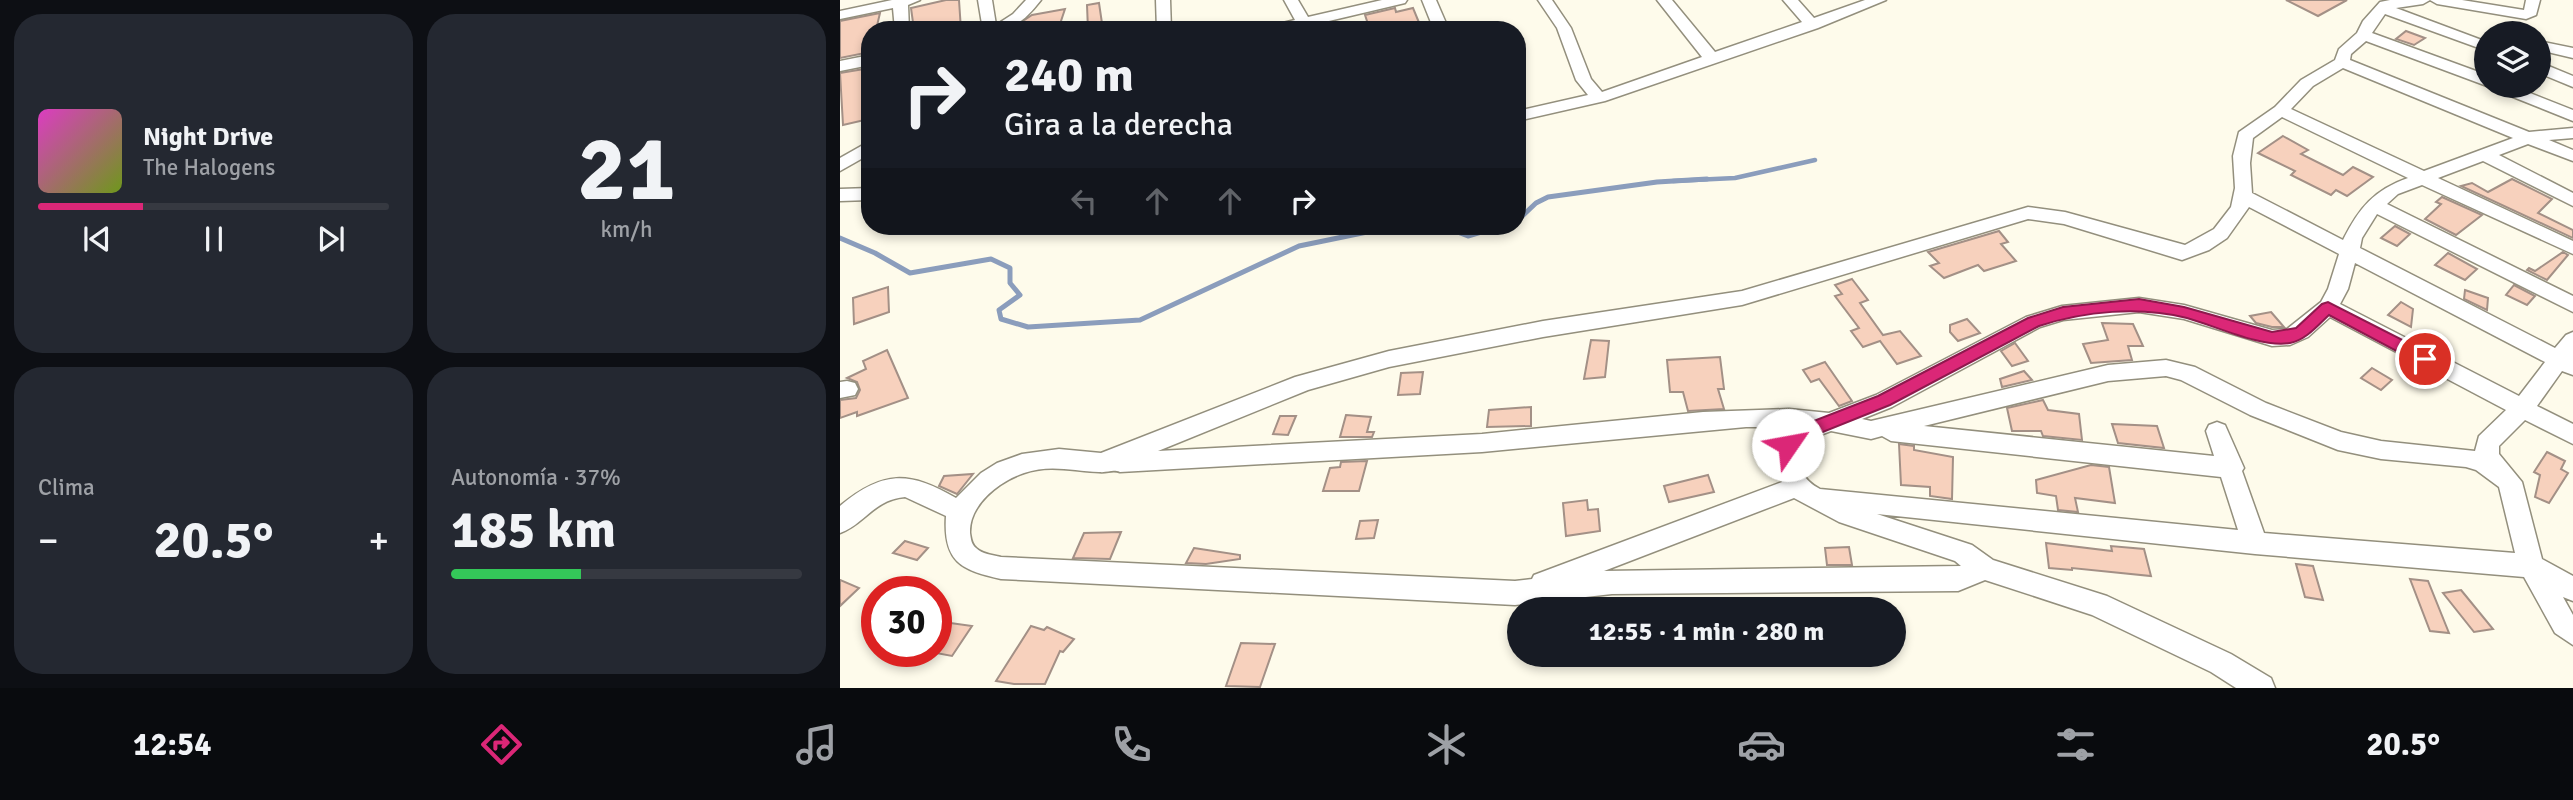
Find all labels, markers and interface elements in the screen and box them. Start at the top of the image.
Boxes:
map controls [2474,21,2551,98]
button: layers [2474,21,2551,98]
text: 240 m [1004,45,1134,105]
icon: right [889,49,980,140]
text: Gira a la derecha [1004,105,1233,144]
text: 21 [577,113,676,226]
text: Night Drive [143,121,273,153]
text: The Halogens [143,153,275,182]
icon: left [1065,182,1103,220]
icon: ahead [1138,182,1176,220]
icon: ahead [1211,182,1249,220]
icon: right [1284,182,1322,220]
text: km/h [600,215,653,244]
icon: previous [78,220,116,258]
icon: pause [195,220,233,258]
icon: next [312,220,350,258]
pin [2395,329,2455,389]
icon: arrive [2406,340,2444,378]
position arrow [1751,408,1825,482]
text: Autonomía · 37% [451,463,621,492]
text: Clima [38,473,95,502]
text: 185 km [451,498,616,562]
text: 20.5° [154,508,273,572]
text: − [38,517,59,564]
text: + [368,517,389,564]
speed limit sign: 30 [861,576,952,667]
text: 12:55 · 1 min · 280 m [1589,616,1824,648]
icon: directions [477,720,526,769]
icon: music [792,720,841,769]
icon: phone [1107,720,1156,769]
icon: climate [1422,720,1471,769]
icon: car [1737,720,1786,769]
icon: filters [2051,720,2100,769]
text: 12:54 [133,725,211,764]
text: 20.5° [2366,725,2440,764]

